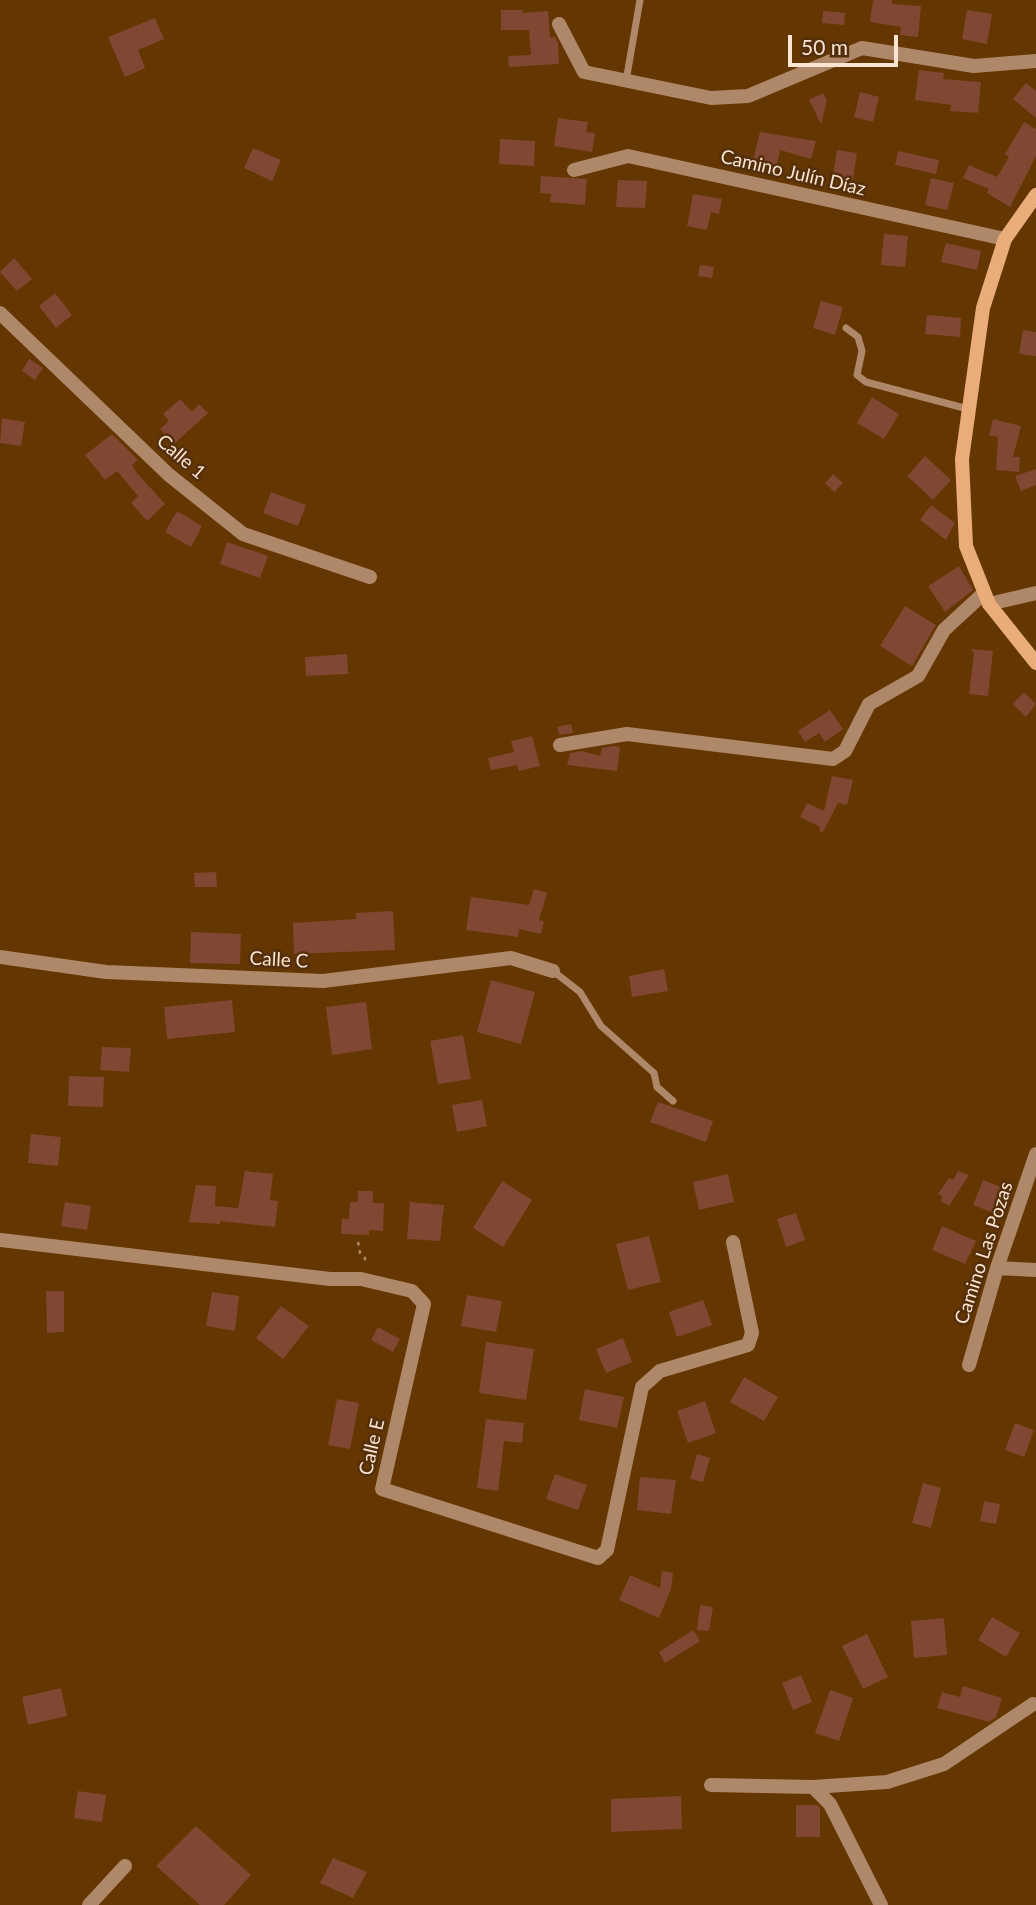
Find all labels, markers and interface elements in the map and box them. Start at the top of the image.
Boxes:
scale bar [791,21,901,65]
text: 50 m [801,34,848,59]
street label: Camino Julín Díaz [718,145,868,201]
street label: Calle 1 [152,430,210,484]
street label: Calle C [249,947,309,973]
street label: Camino Las Pozas [950,1179,1018,1327]
street label: Calle E [354,1417,390,1477]

